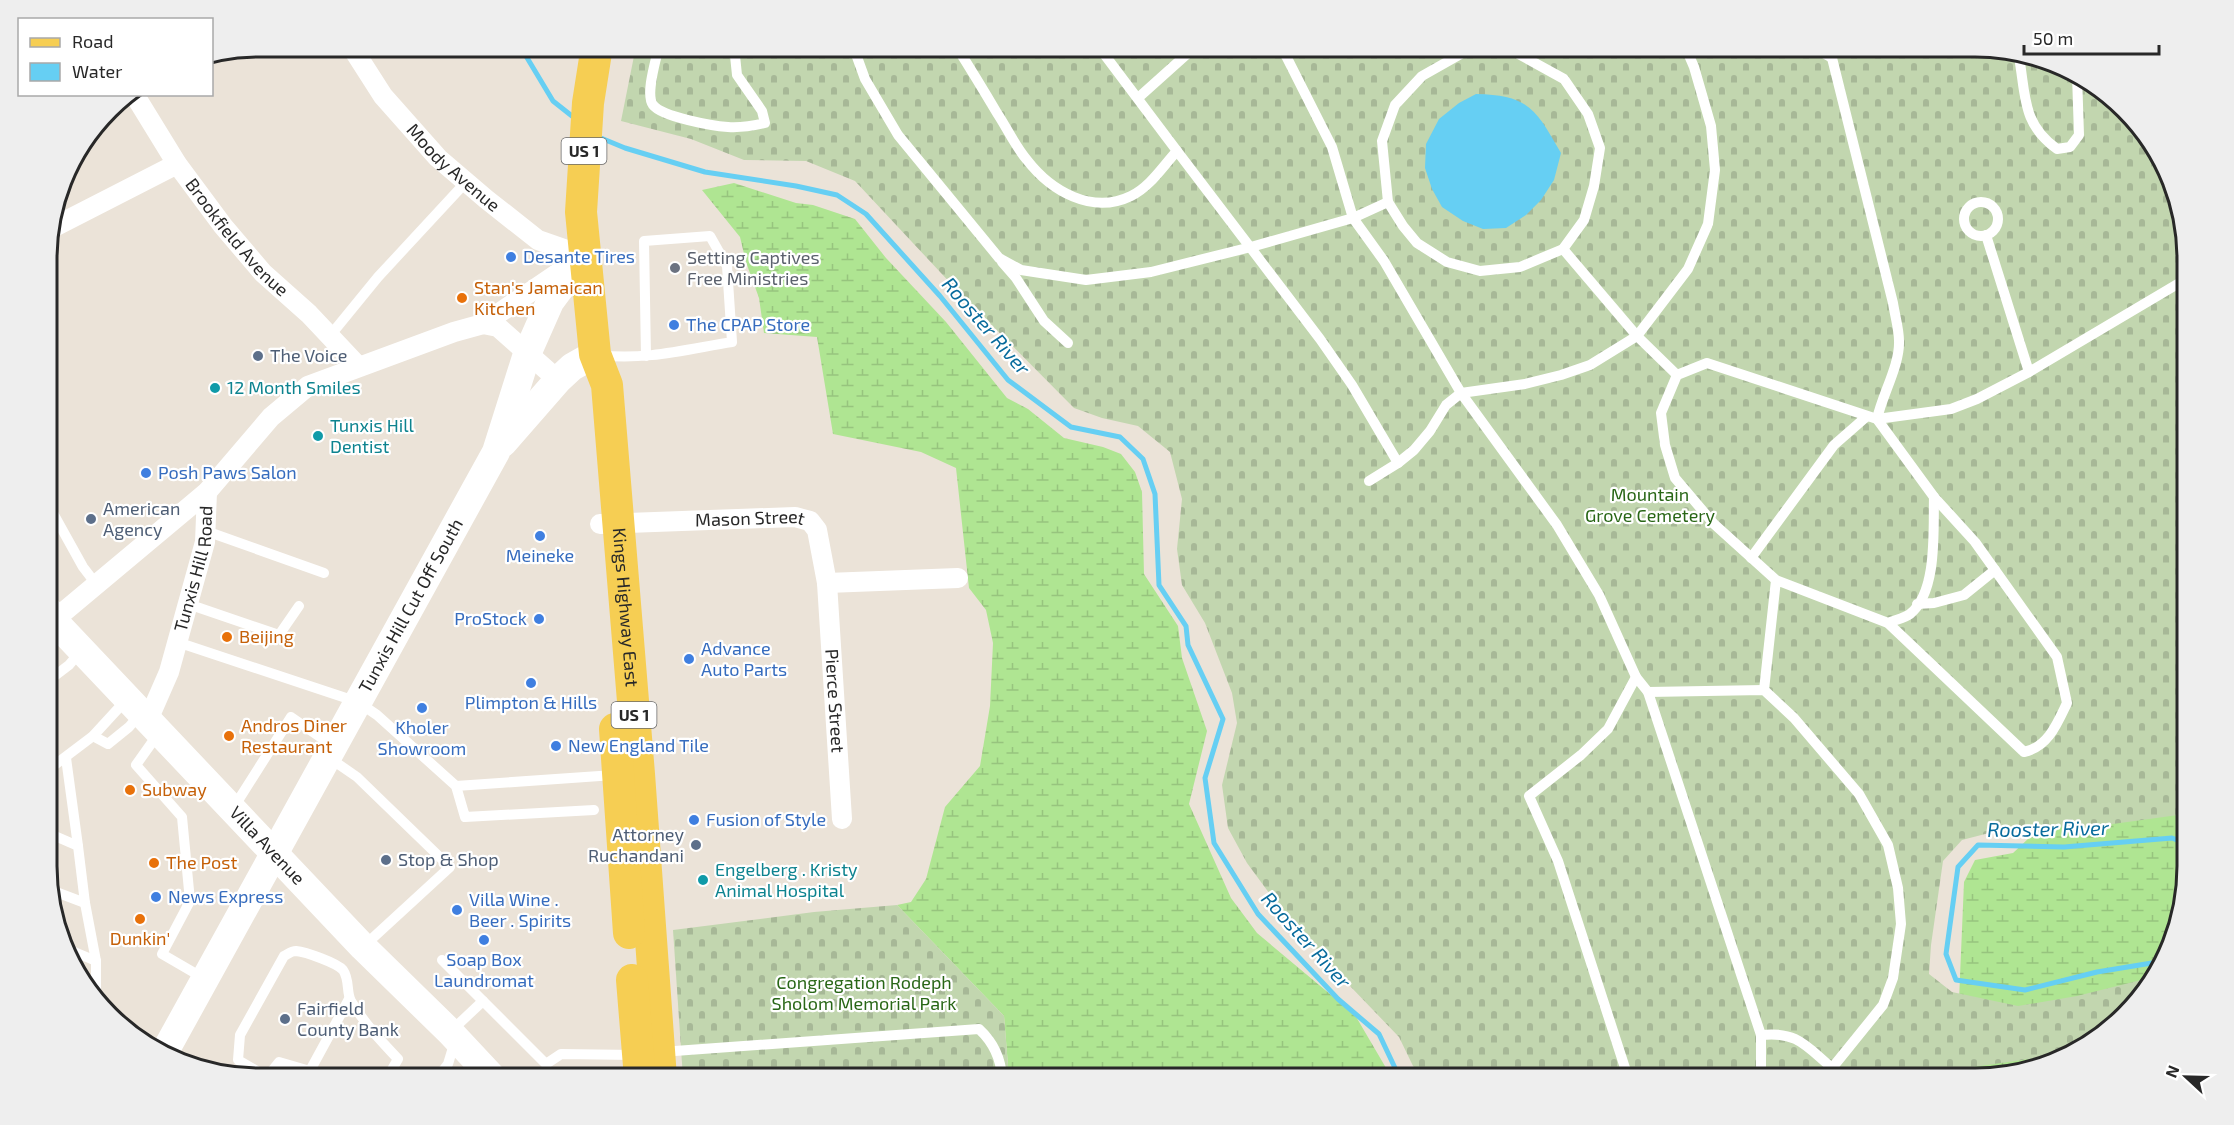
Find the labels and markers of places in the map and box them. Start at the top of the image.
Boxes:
place label: Desante Tires [523,245,635,267]
place label: Setting Captives Free Ministries [687,246,820,289]
marker: Desante Tires [504,250,518,264]
marker: Setting Captives Free Ministries [668,261,682,275]
place label: Stan's Jamaican Kitchen [474,276,603,319]
marker: Stan's Jamaican Kitchen [455,291,469,305]
place label: The CPAP Store [686,313,810,335]
marker: The CPAP Store [667,318,681,332]
place label: The Voice [270,344,347,366]
marker: The Voice [251,349,265,363]
place label: 12 Month Smiles [227,376,361,398]
marker: 12 Month Smiles [208,381,222,395]
place label: Tunxis Hill Dentist [330,414,415,457]
marker: Tunxis Hill Dentist [311,429,325,443]
place label: Posh Paws Salon [158,461,297,483]
marker: Posh Paws Salon [139,466,153,480]
place label: American Agency [103,497,180,540]
marker: American Agency [84,512,98,526]
marker: Meineke [533,529,547,543]
place label: Meineke [506,544,574,566]
place label: ProStock [454,607,527,629]
marker: ProStock [532,612,546,626]
place label: Beijing [239,625,294,647]
marker: Beijing [220,630,234,644]
place label: Advance Auto Parts [701,637,787,680]
marker: Advance Auto Parts [682,652,696,666]
marker: Plimpton & Hills [524,676,538,690]
place label: Plimpton & Hills [465,691,597,713]
marker: Kholer Showroom [415,701,429,715]
place label: Andros Diner Restaurant [241,714,347,757]
place label: Kholer Showroom [378,716,466,759]
marker: Andros Diner Restaurant [222,729,236,743]
place label: New England Tile [568,734,709,756]
marker: New England Tile [549,739,563,753]
place label: Subway [142,778,207,800]
marker: Subway [123,783,137,797]
place label: Fusion of Style [706,808,826,830]
marker: Fusion of Style [687,813,701,827]
place label: Attorney Ruchandani [588,823,684,866]
marker: Attorney Ruchandani [689,838,703,852]
place label: Stop & Shop [398,848,499,870]
place label: The Post [166,851,237,873]
marker: Stop & Shop [379,853,393,867]
marker: The Post [147,856,161,870]
place label: Engelberg . Kristy Animal Hospital [715,858,858,901]
marker: Engelberg . Kristy Animal Hospital [696,873,710,887]
place label: News Express [168,885,283,907]
place label: Villa Wine . Beer . Spirits [469,888,571,931]
marker: News Express [149,890,163,904]
marker: Villa Wine . Beer . Spirits [450,903,464,917]
marker: Dunkin' [133,912,147,926]
place label: Dunkin' [110,927,170,949]
marker: Soap Box Laundromat [477,933,491,947]
place label: Soap Box Laundromat [434,948,534,991]
place label: Fairfield County Bank [297,997,399,1040]
marker: Fairfield County Bank [278,1012,292,1026]

